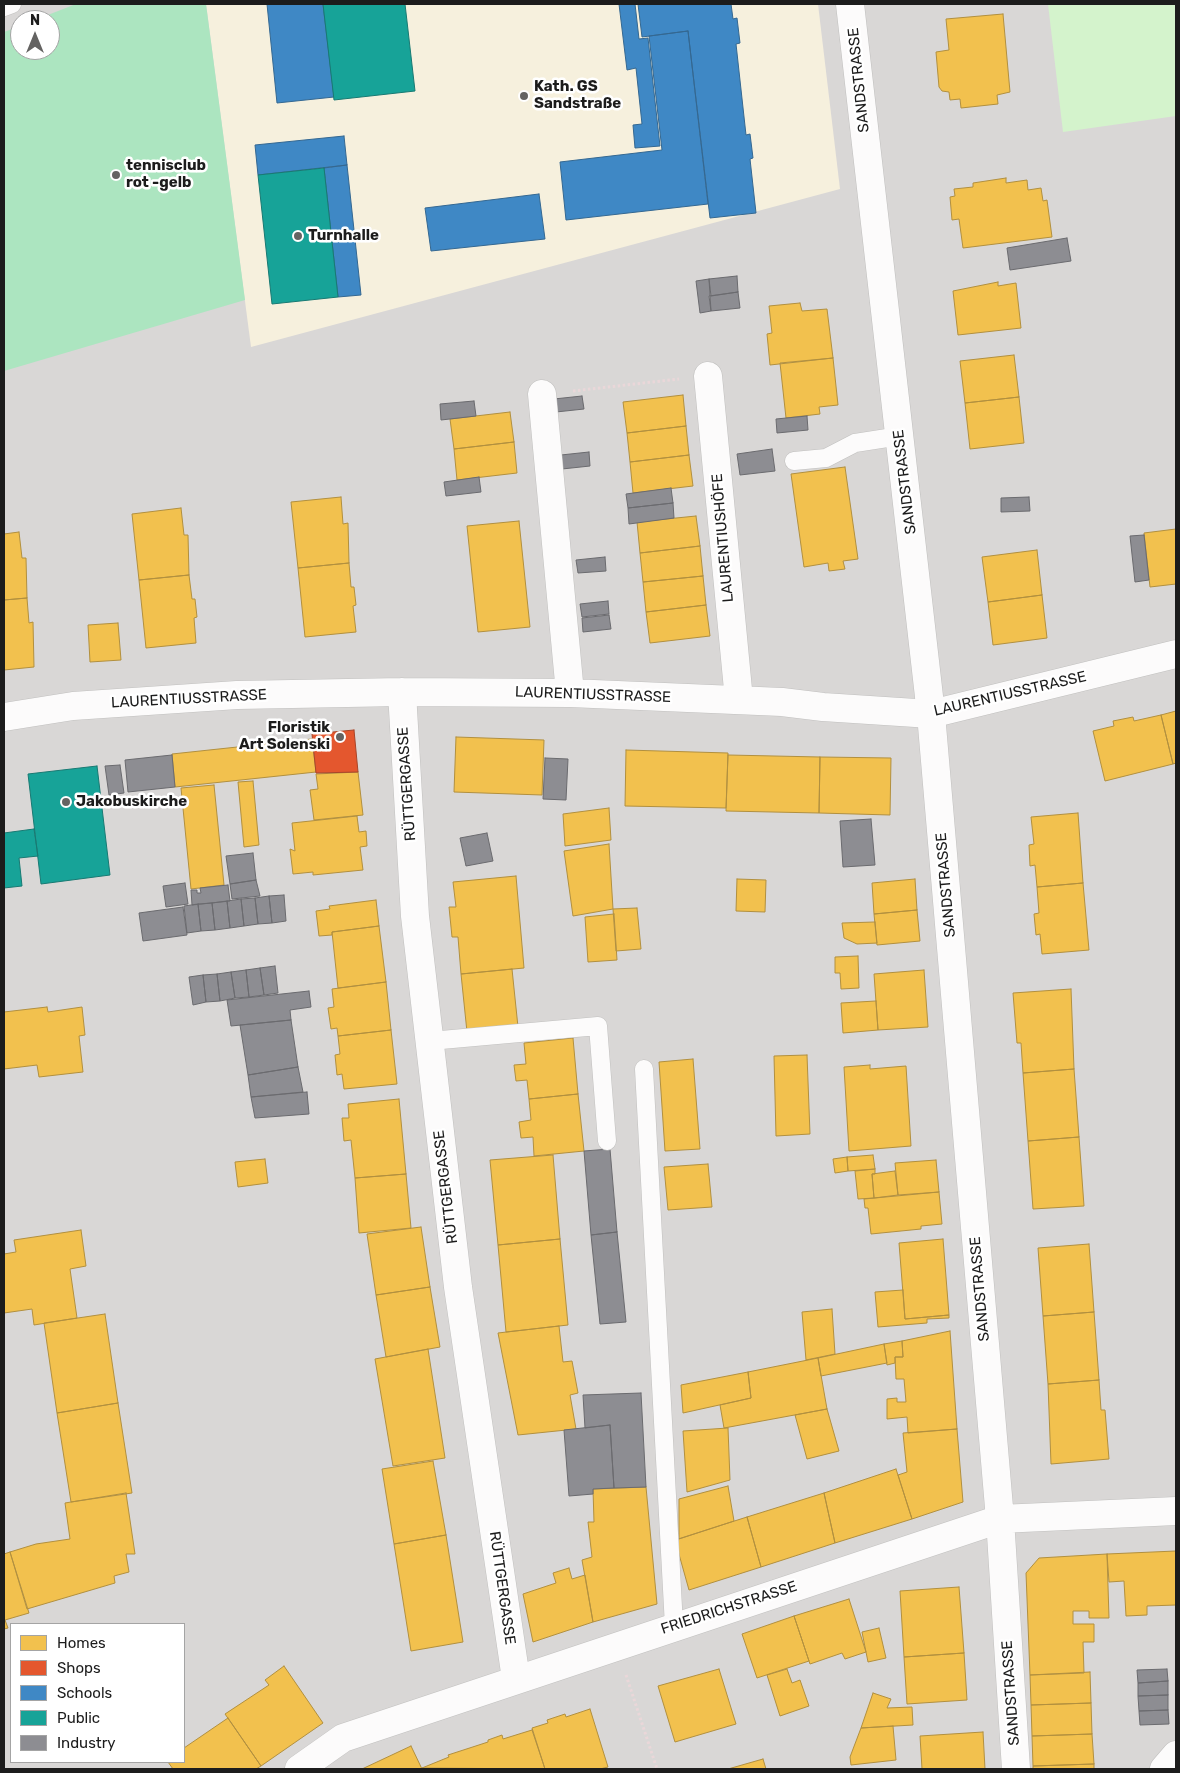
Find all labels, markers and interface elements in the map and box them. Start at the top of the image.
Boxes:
north arrow [10,10,60,60]
text: N [30,12,40,29]
street label: SANDSTRASSE [845,27,873,133]
place label: Kath. GS Sandstraße [534,78,621,113]
marker: Kath. GS Sandstraße [518,90,530,102]
place label: tennisclub rot -gelb [126,157,206,192]
marker: tennisclub rot -gelb [110,169,122,181]
place label: Turnhalle [308,227,379,245]
marker: Turnhalle [292,230,304,242]
street label: SANDSTRASSE [890,429,920,535]
street label: LAURENTIUSHÖFE [708,473,738,603]
street label: LAURENTIUSSTRASSE [932,668,1088,720]
street label: LAURENTIUSSTRASSE [515,683,671,707]
street label: LAURENTIUSSTRASSE [111,686,267,712]
place label: Floristik Art Solenski [239,719,330,754]
street label: RÜTTGERGASSE [394,726,420,842]
marker: Floristik Art Solenski [334,731,346,743]
place label: Jakobuskirche [76,793,187,811]
marker: Jakobuskirche [60,796,72,808]
street label: SANDSTRASSE [932,832,960,938]
street label: RÜTTGERGASSE [430,1129,462,1245]
street label: SANDSTRASSE [966,1236,994,1342]
street label: RÜTTGERGASSE [485,1530,519,1646]
street label: FRIEDRICHSTRASSE [659,1577,799,1639]
legend [10,1623,185,1763]
text: Homes [57,1634,106,1652]
street label: SANDSTRASSE [998,1640,1024,1746]
text: Shops [57,1659,101,1677]
text: Schools [57,1684,112,1702]
text: Public [57,1709,100,1727]
text: Industry [57,1734,116,1752]

